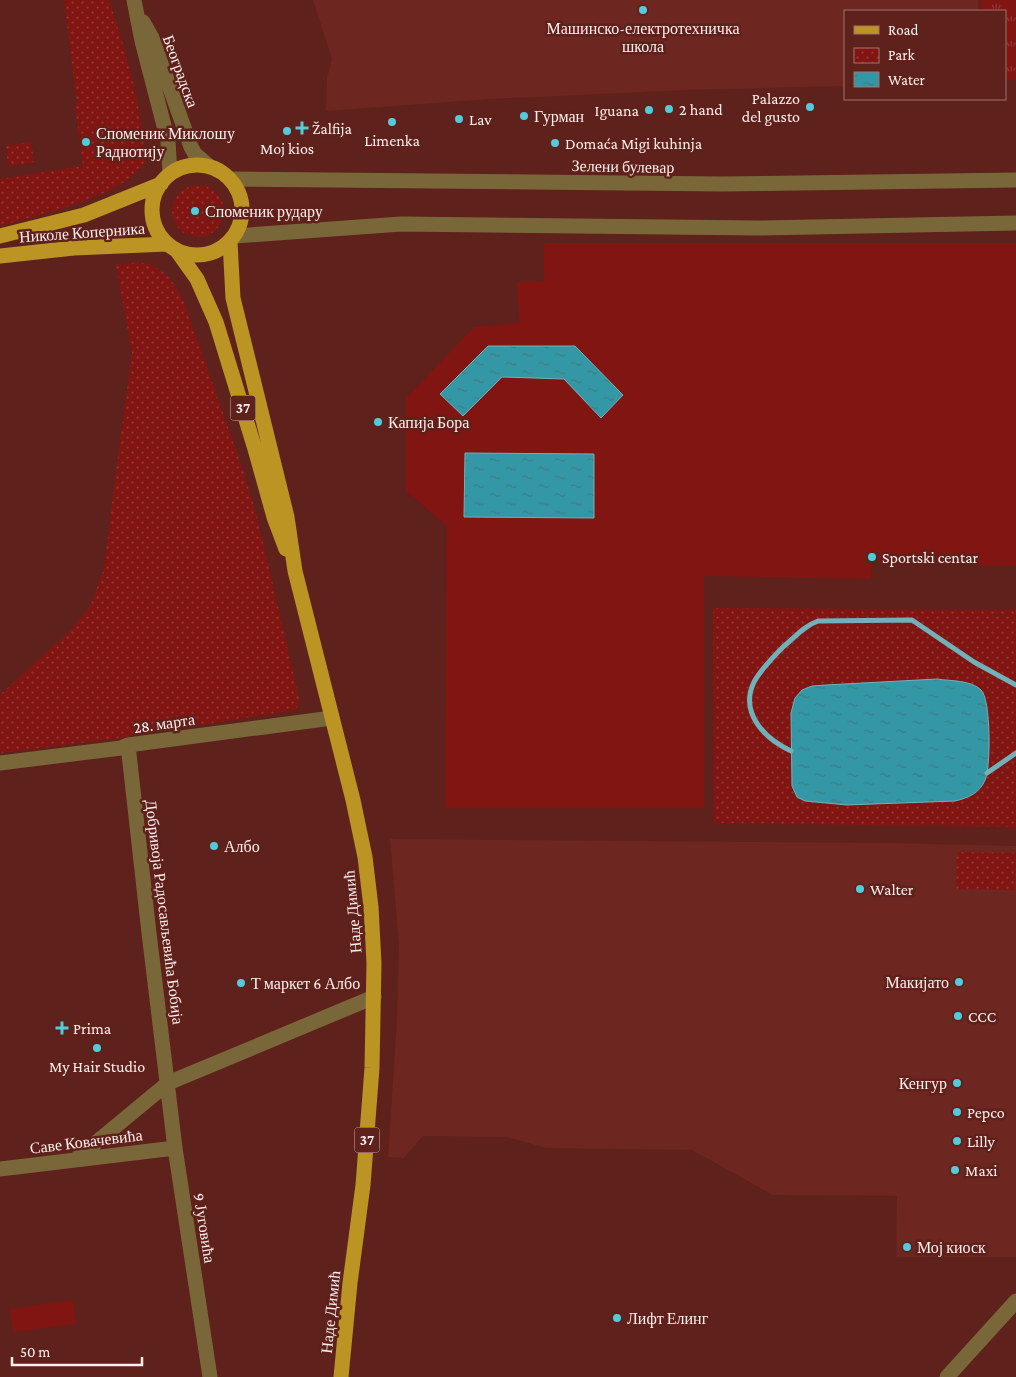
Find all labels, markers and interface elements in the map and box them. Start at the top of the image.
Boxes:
marker: Машинско-електротехничка школа [637,4,649,16]
legend [844,10,1006,100]
place label: Машинско-електротехничка школа [546,20,740,55]
text: Road [888,22,919,38]
street label: Београдска [159,33,201,110]
text: Park [888,47,915,63]
text: Water [888,72,925,88]
place label: Palazzo del gusto [742,90,800,126]
place label: 2 hand [679,101,723,118]
marker: Palazzo del gusto [804,101,816,113]
place label: Iguana [595,102,640,120]
marker: 2 hand [663,103,675,115]
marker: Iguana [643,104,655,116]
place label: Гурман [534,108,585,126]
marker: Гурман [518,110,530,122]
place label: Lav [469,111,492,128]
marker: Lav [453,113,465,125]
marker: Limenka [386,116,398,128]
place label: Žalfija [312,120,352,138]
marker: Žalfija [296,122,308,134]
place label: Споменик Миклошу Раднотију [96,125,235,161]
marker: Moj kios [281,125,293,137]
place label: Limenka [364,132,420,149]
place label: Domaća Migi kuhinja [565,135,703,153]
marker: Споменик Миклошу Раднотију [80,136,92,148]
marker: Domaća Migi kuhinja [549,137,561,149]
place label: Moj kios [260,140,314,158]
street label: Зелени булевар [571,157,674,177]
place label: Споменик рудару [205,203,323,221]
marker: Споменик рудару [189,205,201,217]
street label: Николе Коперника [18,220,146,246]
road number: 37 [230,396,256,420]
place label: Капија Бора [388,414,469,432]
marker: Капија Бора [372,416,384,428]
place label: Sportski centar [882,549,979,567]
marker: Sportski centar [866,551,878,563]
street label: 28. марта [132,711,196,737]
street label: Добривоја Радосављевића Бобија [141,799,187,1026]
place label: Албо [224,838,260,855]
marker: Албо [208,840,220,852]
street label: Наде Димић [340,870,366,954]
place label: Walter [870,881,914,898]
marker: Walter [854,883,866,895]
place label: Макијато [885,974,949,992]
place label: Т маркет 6 Албо [251,975,360,993]
marker: Макијато [953,976,965,988]
marker: Т маркет 6 Албо [235,977,247,989]
place label: CCC [968,1008,996,1025]
marker: CCC [952,1010,964,1022]
place label: Prima [73,1020,112,1037]
marker: Prima [55,1021,69,1035]
marker: My Hair Studio [91,1042,103,1054]
place label: My Hair Studio [49,1058,145,1076]
place label: Кенгур [899,1075,947,1093]
marker: Кенгур [951,1077,963,1089]
place label: Pepco [967,1104,1005,1122]
marker: Pepco [951,1106,963,1118]
street label: Саве Ковачевића [29,1126,143,1157]
road number: 37 [354,1128,380,1152]
place label: Lilly [967,1133,996,1151]
marker: Lilly [951,1135,963,1147]
place label: Maxi [965,1162,997,1179]
marker: Maxi [949,1164,961,1176]
street label: 9 Југовића [190,1192,218,1264]
place label: Мој киоск [917,1239,986,1257]
marker: Мој киоск [901,1241,913,1253]
street label: Наде Димић [318,1270,344,1354]
place label: Лифт Елинг [627,1310,709,1328]
marker: Лифт Елинг [611,1312,623,1324]
scale bar [12,1334,142,1366]
text: 50 m [20,1344,50,1360]

